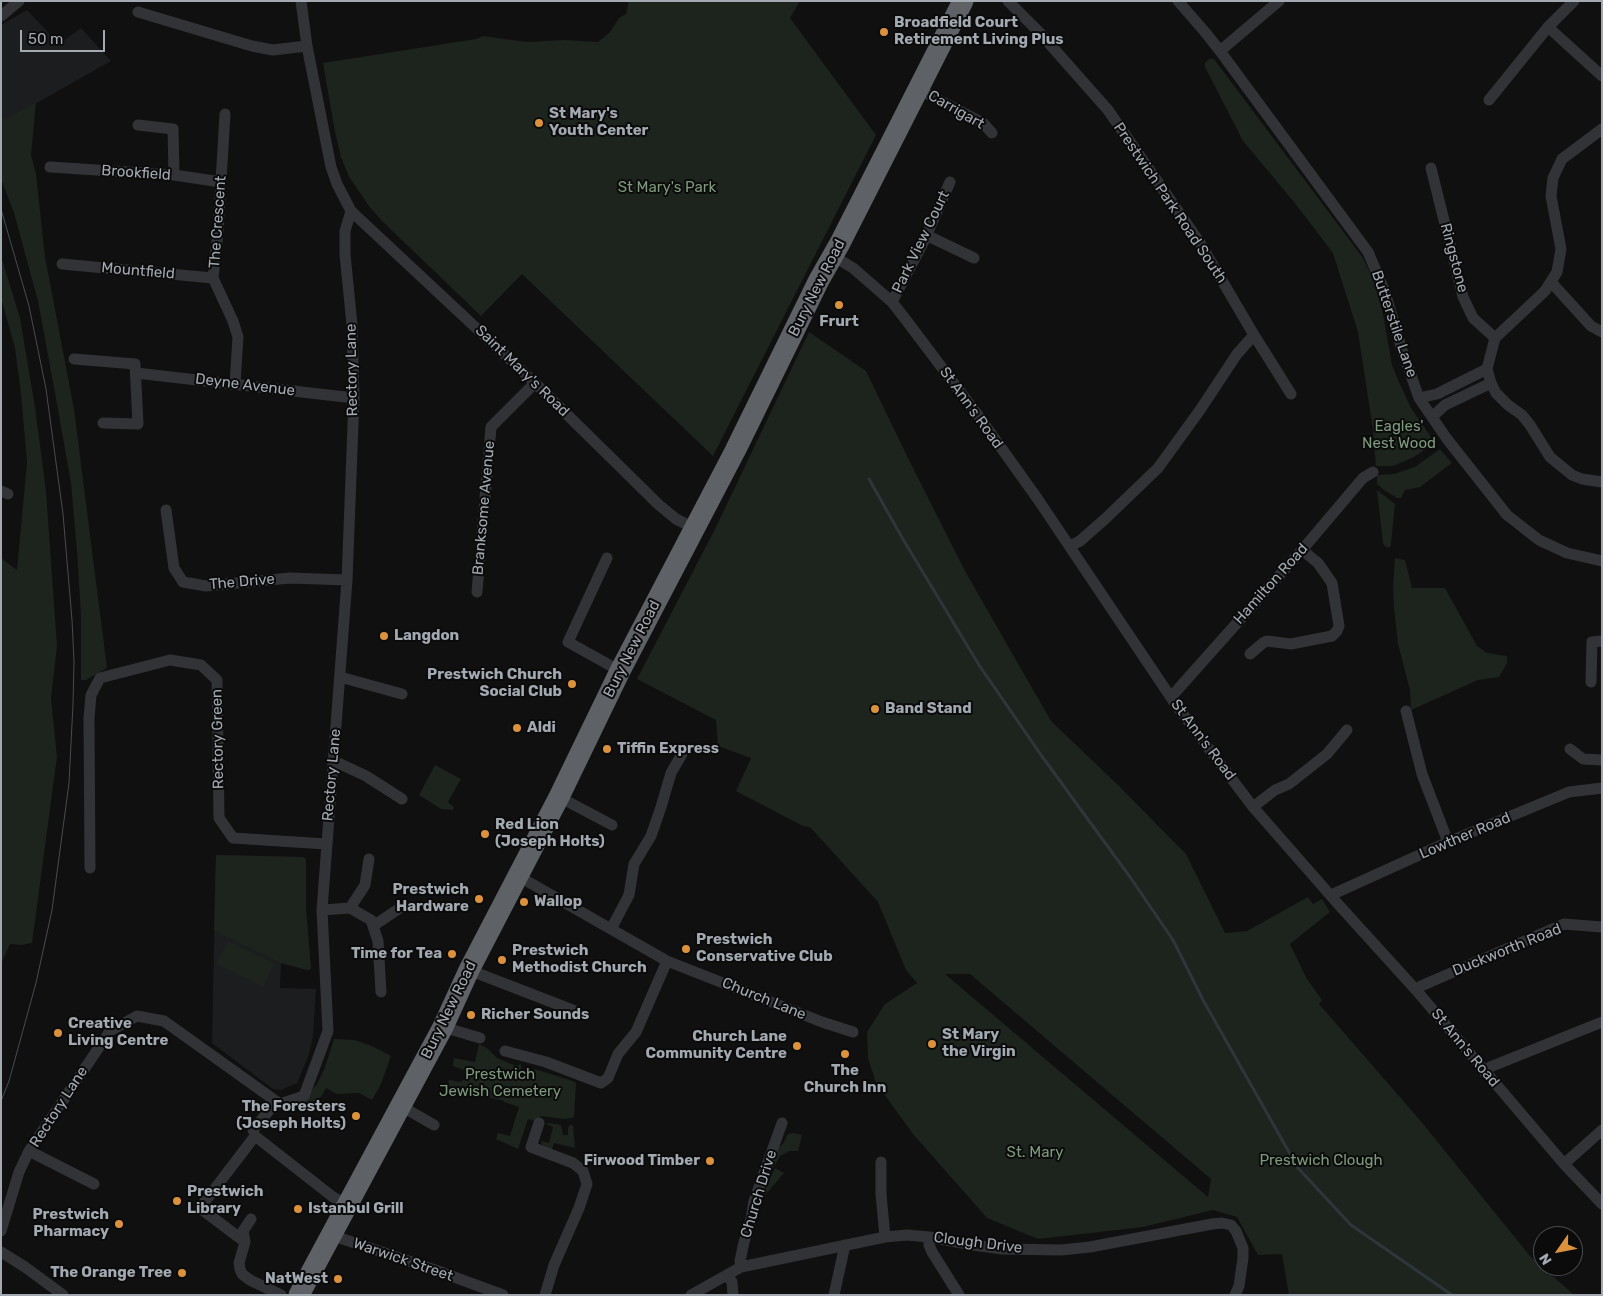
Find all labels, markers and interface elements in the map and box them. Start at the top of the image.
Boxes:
place label: Broadfield Court Retirement Living Plus [894,14,1064,49]
scale bar [22,20,108,52]
marker: Broadfield Court Retirement Living Plus [878,26,890,38]
text: 50 m [28,30,63,48]
street label: Carrigart [925,87,987,133]
place label: St Mary's Youth Center [549,105,648,140]
marker: St Mary's Youth Center [533,117,545,129]
street label: Prestwich Park Road South [1109,119,1231,287]
street label: Brookfield [101,162,171,184]
street label: The Crescent [206,175,230,269]
park label: St Mary's Park [618,179,716,197]
street label: Park View Court [888,188,954,296]
street label: Ringstone [1436,221,1472,295]
street label: Bury New Road [785,236,849,340]
street label: Mountfield [101,259,175,283]
street label: Butterstile Lane [1367,268,1421,380]
marker: Frurt [833,299,845,311]
place label: Frurt [819,313,859,331]
street label: Saint Mary's Road [471,322,573,420]
street label: Rectory Lane [342,323,362,417]
street label: St Ann's Road [935,364,1007,452]
street label: Deyne Avenue [194,370,296,400]
park label: Eagles' Nest Wood [1362,418,1436,453]
street label: Branksome Avenue [469,440,499,576]
street label: Hamilton Road [1230,540,1312,628]
street label: The Drive [208,570,276,594]
street label: Bury New Road [600,597,664,701]
place label: Langdon [394,627,459,645]
marker: Langdon [378,630,390,642]
place label: Prestwich Church Social Club [427,666,562,701]
marker: Prestwich Church Social Club [566,678,578,690]
street label: Rectory Green [208,689,228,789]
street label: St Ann's Road [1167,696,1239,784]
place label: Band Stand [885,700,972,718]
marker: Band Stand [869,703,881,715]
place label: Aldi [527,719,556,737]
marker: Aldi [511,722,523,734]
street label: Rectory Lane [319,728,345,822]
place label: Tiffin Express [617,740,719,758]
marker: Tiffin Express [601,743,613,755]
street label: Lowther Road [1417,809,1513,863]
place label: Red Lion (Joseph Holts) [495,816,605,851]
marker: Red Lion (Joseph Holts) [479,828,491,840]
place label: Prestwich Hardware [392,881,469,916]
marker: Prestwich Hardware [473,893,485,905]
place label: Wallop [534,893,582,911]
marker: Wallop [518,896,530,908]
street label: Duckworth Road [1450,920,1564,980]
place label: Prestwich Conservative Club [696,931,833,966]
place label: Prestwich Methodist Church [512,942,647,977]
marker: Prestwich Conservative Club [680,943,692,955]
place label: Time for Tea [351,945,442,963]
marker: Time for Tea [446,948,458,960]
marker: Prestwich Methodist Church [496,954,508,966]
street label: Bury New Road [418,958,480,1062]
street label: Church Lane [719,974,809,1024]
street label: St Ann's Road [1427,1005,1503,1091]
place label: Richer Sounds [481,1006,589,1024]
marker: Richer Sounds [465,1009,477,1021]
place label: Creative Living Centre [68,1015,168,1050]
place label: St Mary the Virgin [942,1026,1016,1061]
marker: Creative Living Centre [52,1027,64,1039]
place label: Church Lane Community Centre [645,1028,787,1063]
marker: St Mary the Virgin [926,1038,938,1050]
marker: Church Lane Community Centre [791,1040,803,1052]
marker: The Church Inn [839,1048,851,1060]
place label: The Church Inn [804,1062,886,1097]
street label: Rectory Lane [26,1063,92,1151]
park label: Prestwich Jewish Cemetery [439,1066,561,1101]
place label: The Foresters (Joseph Holts) [236,1098,346,1133]
marker: The Foresters (Joseph Holts) [350,1110,362,1122]
park label: St. Mary [1007,1144,1063,1162]
street label: Church Drive [737,1148,781,1240]
place label: Firwood Timber [584,1152,700,1170]
park label: Prestwich Clough [1259,1152,1383,1170]
marker: Firwood Timber [704,1155,716,1167]
place label: Prestwich Library [187,1183,264,1218]
marker: Prestwich Library [171,1195,183,1207]
place label: Istanbul Grill [308,1200,404,1218]
marker: Istanbul Grill [292,1203,304,1215]
place label: Prestwich Pharmacy [32,1206,109,1241]
marker: Prestwich Pharmacy [113,1218,125,1230]
north arrow [1533,1226,1583,1276]
street label: Clough Drive [933,1229,1023,1257]
street label: Warwick Street [351,1234,455,1286]
text: N [1536,1250,1556,1268]
place label: The Orange Tree [50,1264,172,1282]
marker: The Orange Tree [176,1267,188,1279]
place label: NatWest [265,1270,328,1288]
marker: NatWest [332,1273,344,1285]

